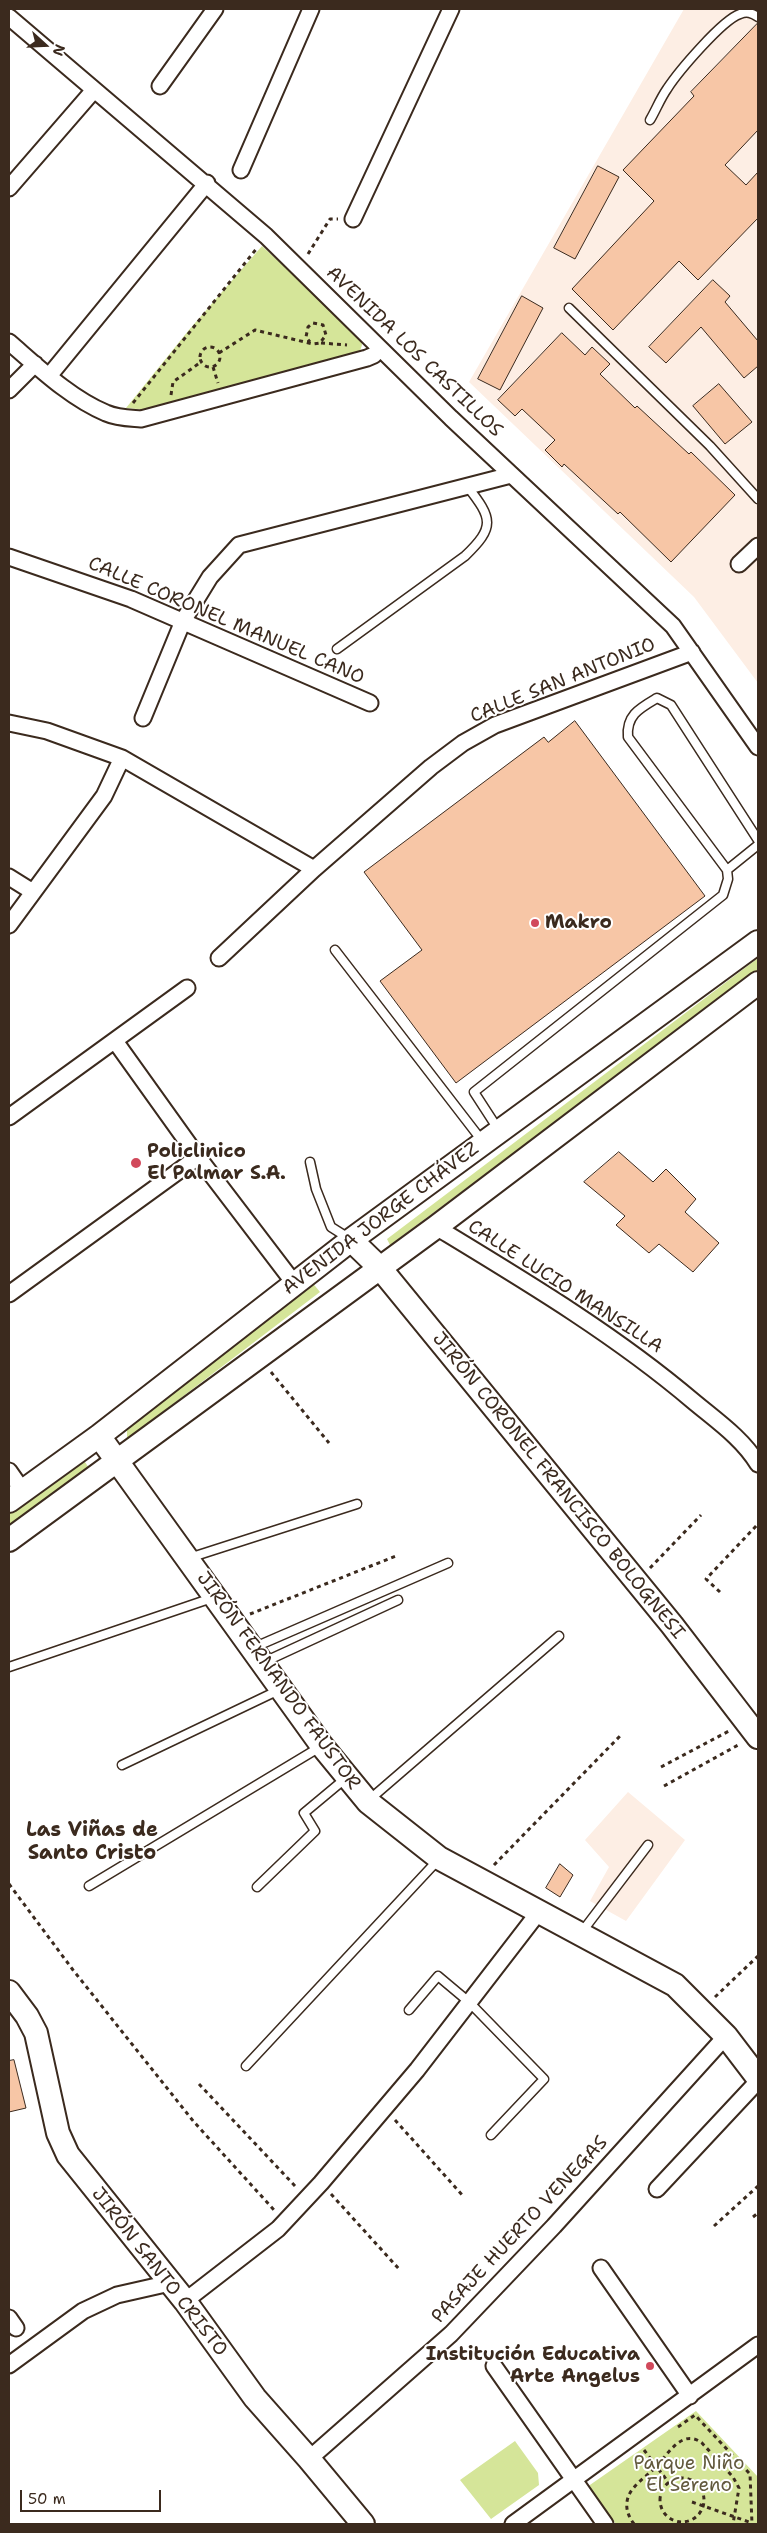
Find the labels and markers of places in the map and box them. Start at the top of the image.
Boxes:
place label: Makro [545,912,612,934]
marker: Makro [529,917,541,929]
place label: Policlinico El Palmar S.A. [147,1141,286,1185]
marker: Policlinico El Palmar S.A. [129,1156,143,1170]
place label: Institución Educativa Arte Angelus [426,2344,640,2388]
marker: Institución Educativa Arte Angelus [644,2360,656,2372]

